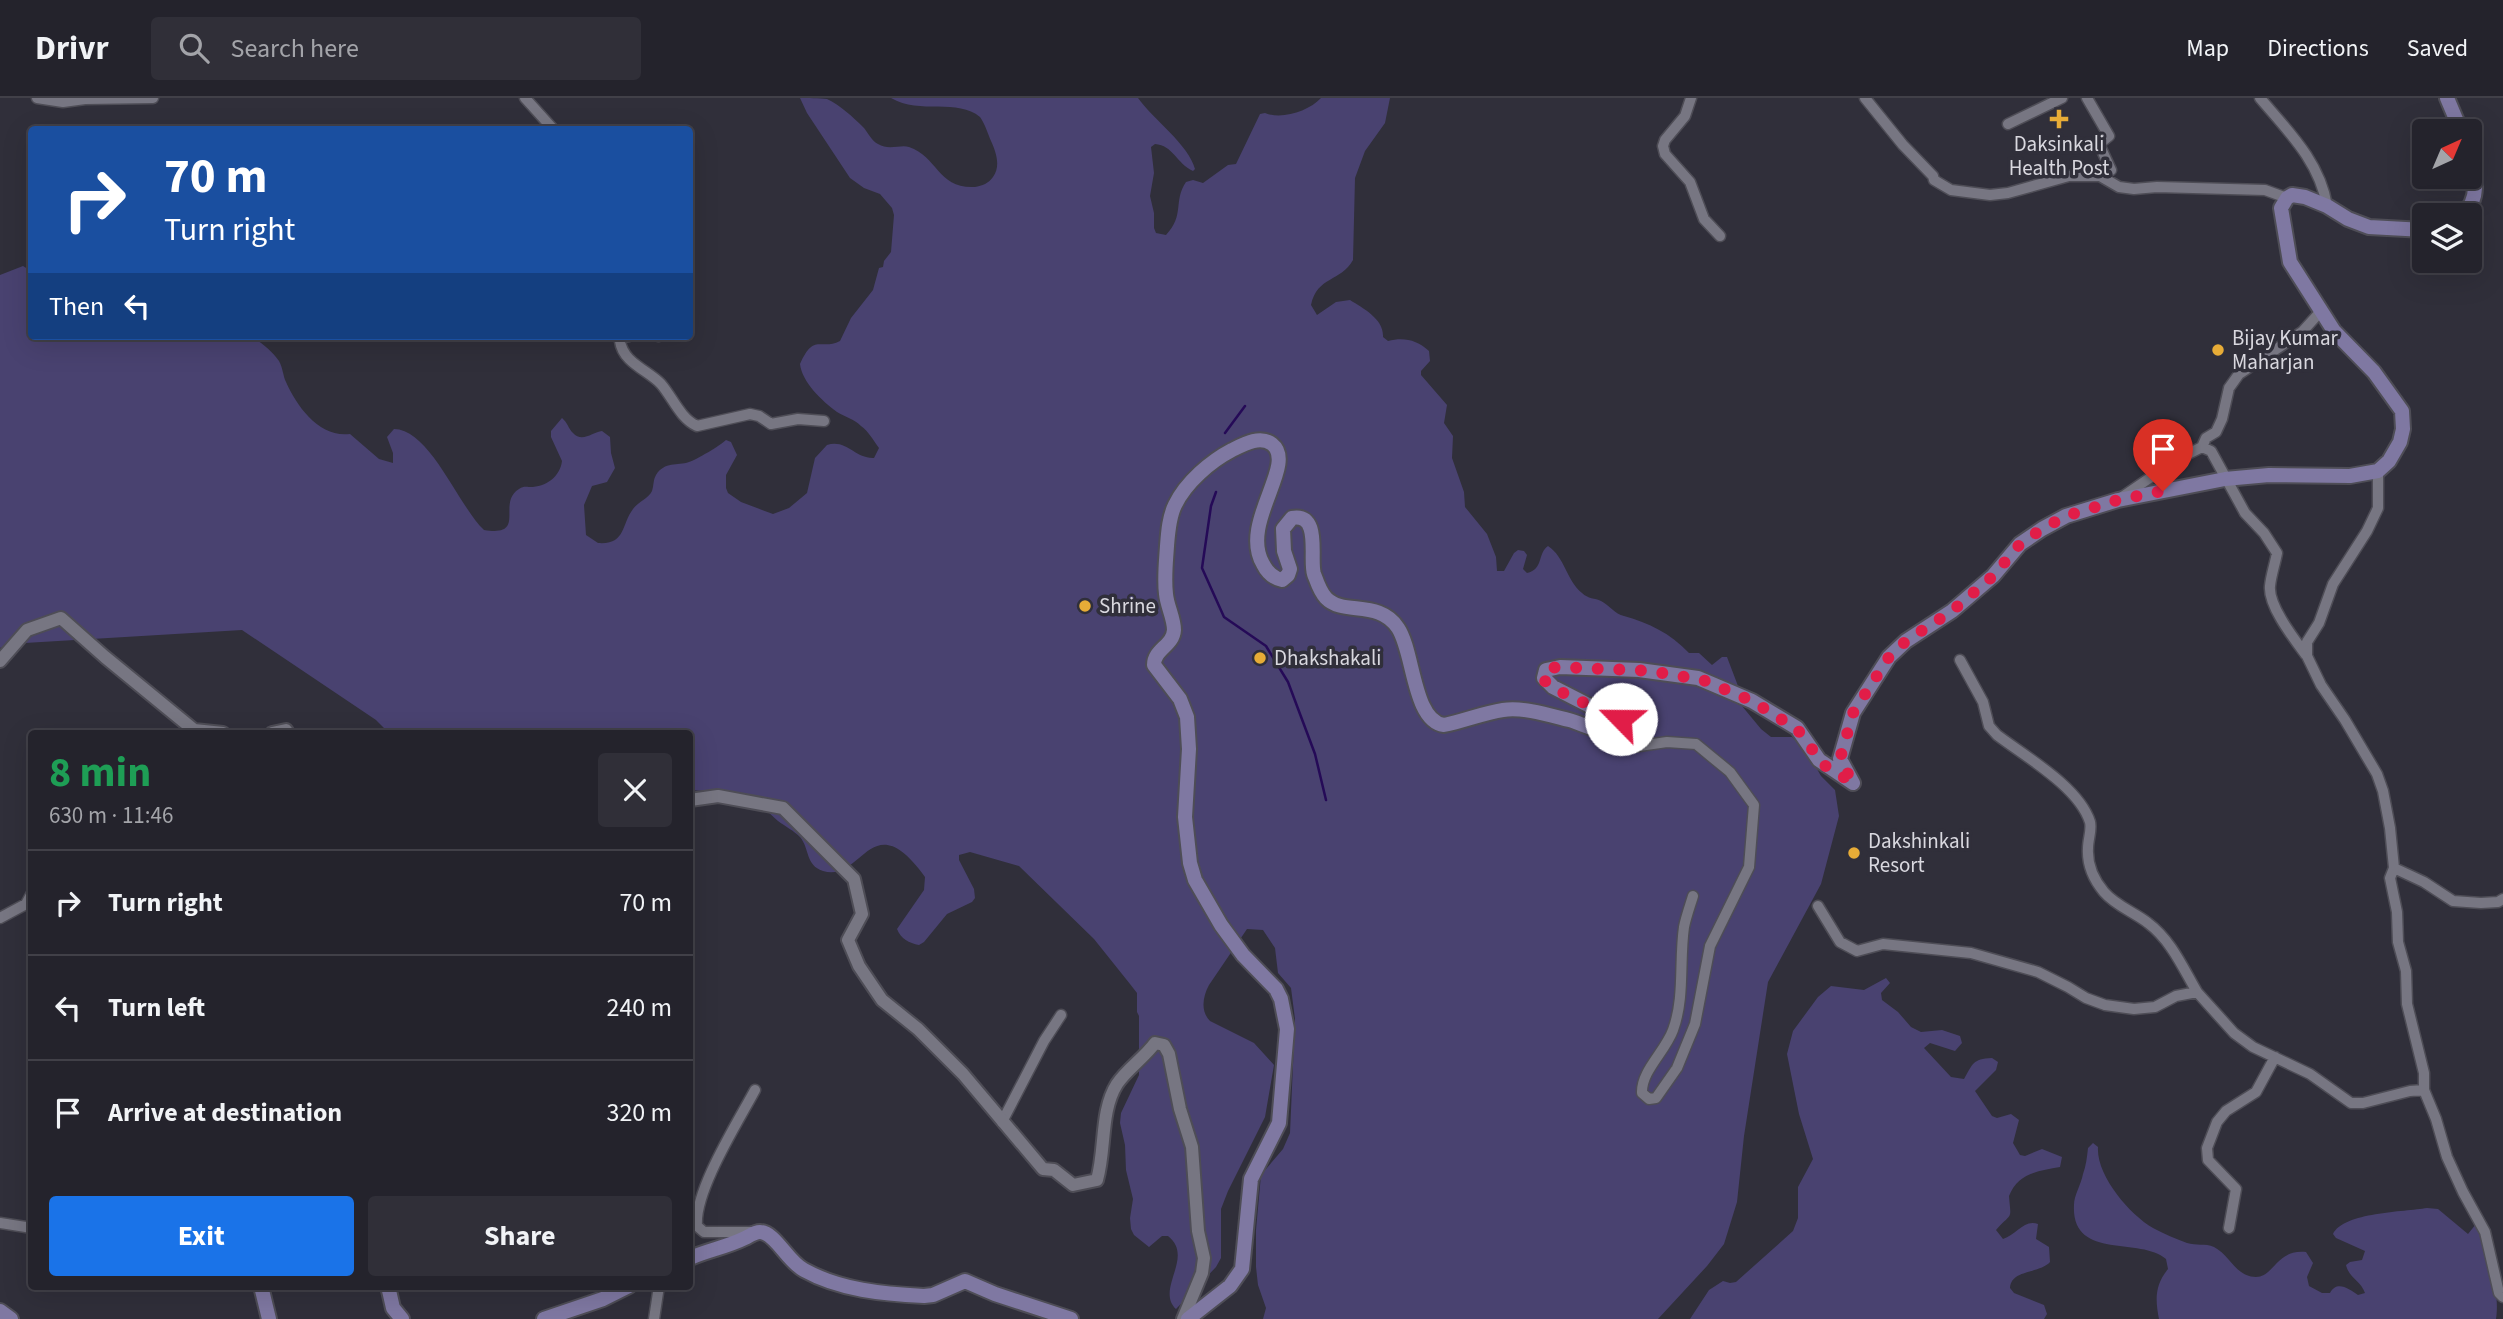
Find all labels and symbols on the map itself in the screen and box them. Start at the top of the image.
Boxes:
marker: Daksinkali Health Post [2049,109,2069,129]
north arrow [2412,119,2482,189]
place label: Daksinkali Health Post [2009,129,2109,183]
place label: Bijay Kumar Maharjan [2232,323,2339,377]
marker: Bijay Kumar Maharjan [2210,342,2226,358]
pin [2133,419,2193,491]
place label: Shrine [1099,591,1156,621]
marker: Shrine [1077,598,1093,614]
place label: Dhakshakali [1274,643,1381,673]
marker: Dhakshakali [1252,650,1268,666]
position arrow [1584,682,1658,756]
place label: Dakshinkali Resort [1868,826,1970,880]
marker: Dakshinkali Resort [1846,845,1862,861]

